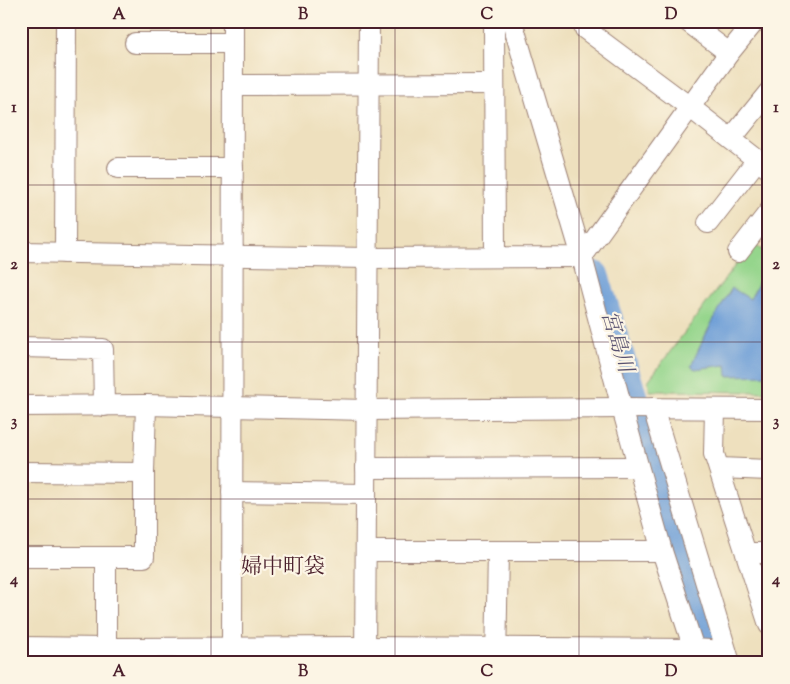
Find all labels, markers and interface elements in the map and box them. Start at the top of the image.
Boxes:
text: A [113,4,126,27]
text: B [298,4,308,27]
text: C [481,4,494,27]
text: D [665,4,678,27]
text: 1 [11,97,17,120]
text: 1 [773,97,779,120]
text: 2 [10,254,18,277]
text: 2 [772,254,780,277]
water label: 宮島川 [592,307,640,378]
text: 3 [11,411,18,434]
text: 3 [773,411,780,434]
district label: 婦中町袋 [241,553,325,583]
text: 4 [9,569,18,592]
text: 4 [771,569,780,592]
text: A [113,661,126,684]
text: B [298,661,308,684]
text: C [481,661,494,684]
text: D [665,661,678,684]

